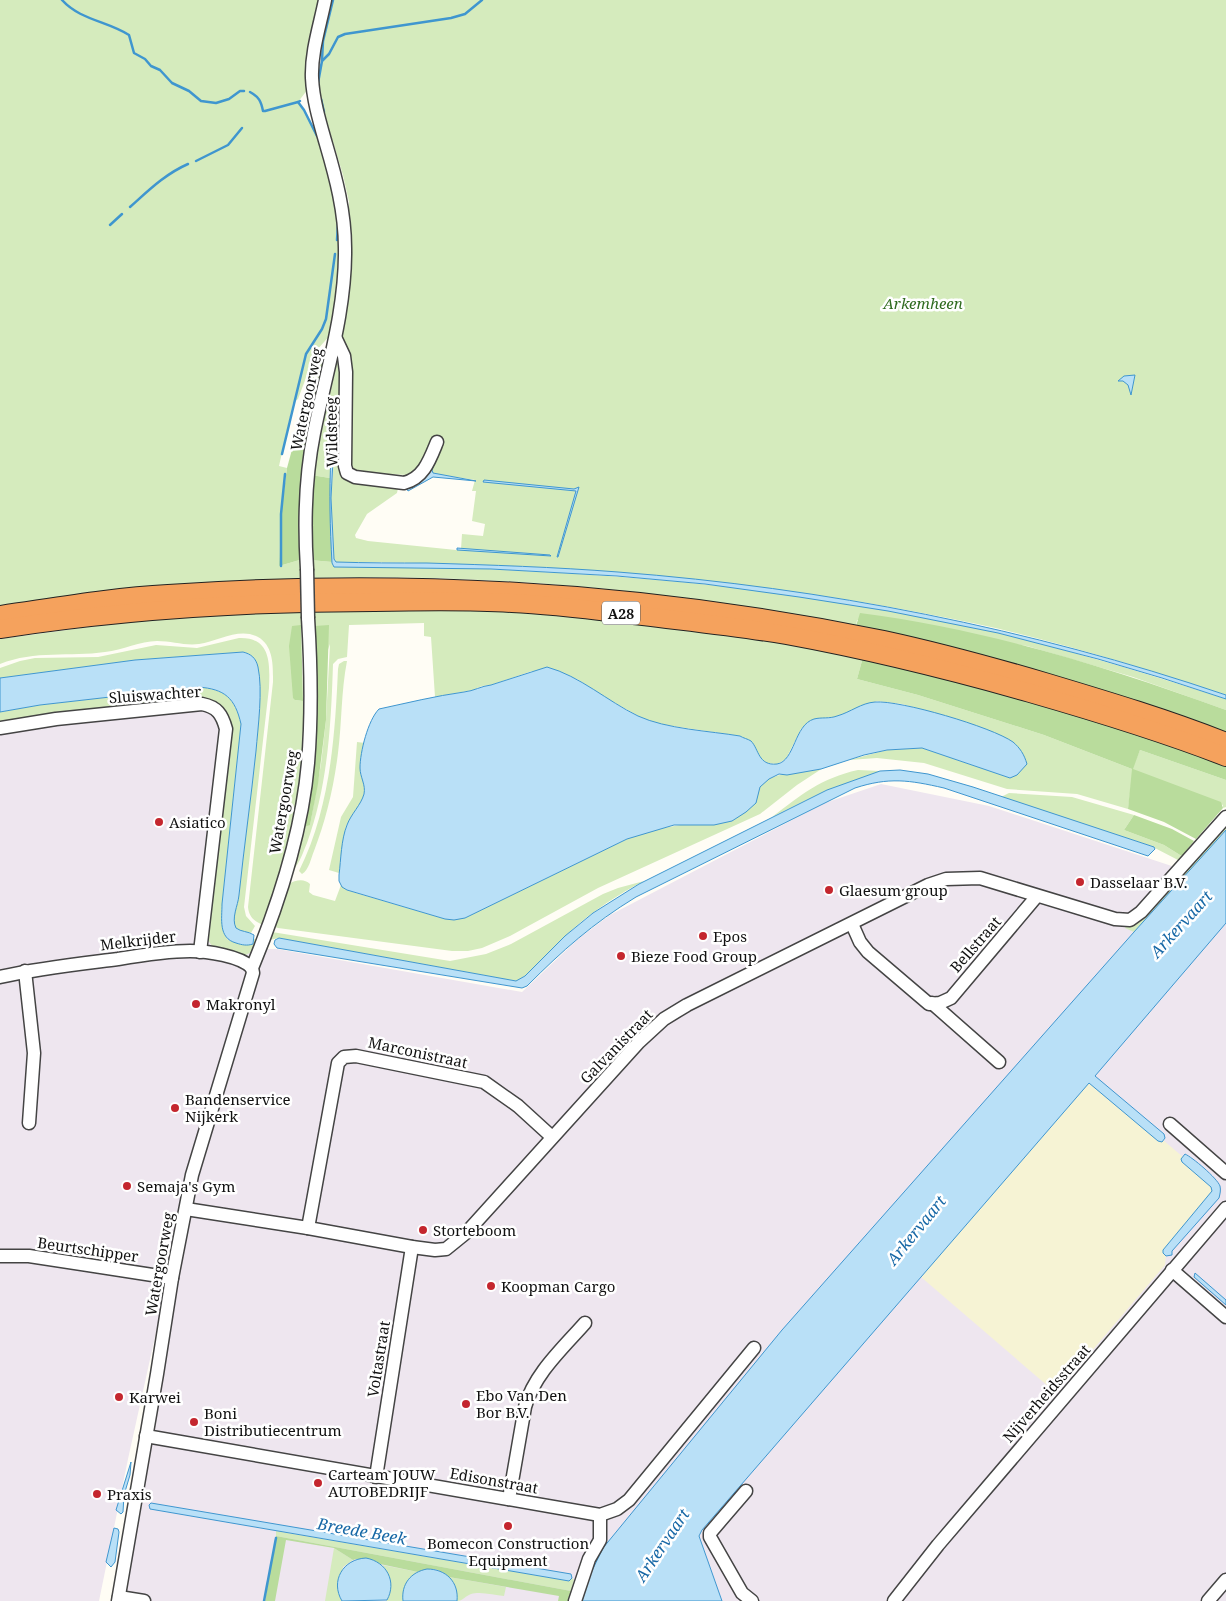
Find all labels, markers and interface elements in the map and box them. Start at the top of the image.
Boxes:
park label: Arkemheen [882,293,963,313]
street label: Watergoorweg [285,346,327,452]
street label: Wildsteeg [320,397,342,467]
road number: A28 [602,602,640,624]
street label: Sluiswachter [108,681,202,707]
street label: Watergoorweg [264,749,302,855]
place label: Asiatico [169,812,226,832]
marker: Asiatico [153,816,165,828]
place label: Dasselaar B.V. [1090,872,1188,892]
marker: Dasselaar B.V. [1074,876,1086,888]
place label: Glaesum group [839,880,948,900]
marker: Glaesum group [823,884,835,896]
water label: Arkervaart [1144,886,1217,963]
street label: Bellstraat [945,912,1005,976]
street label: Melkrijder [99,925,177,955]
place label: Epos [713,926,747,946]
marker: Epos [697,930,709,942]
place label: Bieze Food Group [631,946,757,966]
marker: Bieze Food Group [615,950,627,962]
place label: Makronyl [206,994,276,1014]
marker: Makronyl [190,998,202,1010]
street label: Galvanistraat [575,1004,657,1088]
street label: Marconistraat [366,1032,470,1072]
place label: Bandenservice Nijkerk [185,1089,291,1126]
marker: Bandenservice Nijkerk [169,1102,181,1114]
place label: Semaja's Gym [137,1176,235,1196]
marker: Semaja's Gym [121,1180,133,1192]
water label: Arkervaart [881,1191,951,1270]
street label: Watergoorweg [140,1211,178,1317]
place label: Storteboom [433,1220,516,1240]
marker: Storteboom [417,1224,429,1236]
street label: Beurtschipper [36,1232,140,1266]
place label: Koopman Cargo [501,1276,615,1296]
marker: Koopman Cargo [485,1280,497,1292]
street label: Voltastraat [362,1319,394,1399]
street label: Nijverheidsstraat [998,1340,1094,1446]
place label: Ebo Van Den Bor B.V. [476,1385,567,1422]
place label: Karwei [129,1387,181,1407]
marker: Karwei [113,1391,125,1403]
marker: Ebo Van Den Bor B.V. [460,1398,472,1410]
place label: Boni Distributiecentrum [204,1403,342,1440]
marker: Boni Distributiecentrum [188,1416,200,1428]
street label: Edisonstraat [448,1462,540,1498]
place label: Carteam JOUW AUTOBEDRIJF [328,1464,436,1501]
marker: Carteam JOUW AUTOBEDRIJF [312,1477,324,1489]
place label: Praxis [107,1484,152,1504]
marker: Praxis [91,1488,103,1500]
water label: Arkervaart [629,1504,695,1587]
water label: Breede Beek [315,1512,409,1550]
marker: Bomecon Construction Equipment [502,1520,514,1532]
place label: Bomecon Construction Equipment [427,1533,589,1570]

